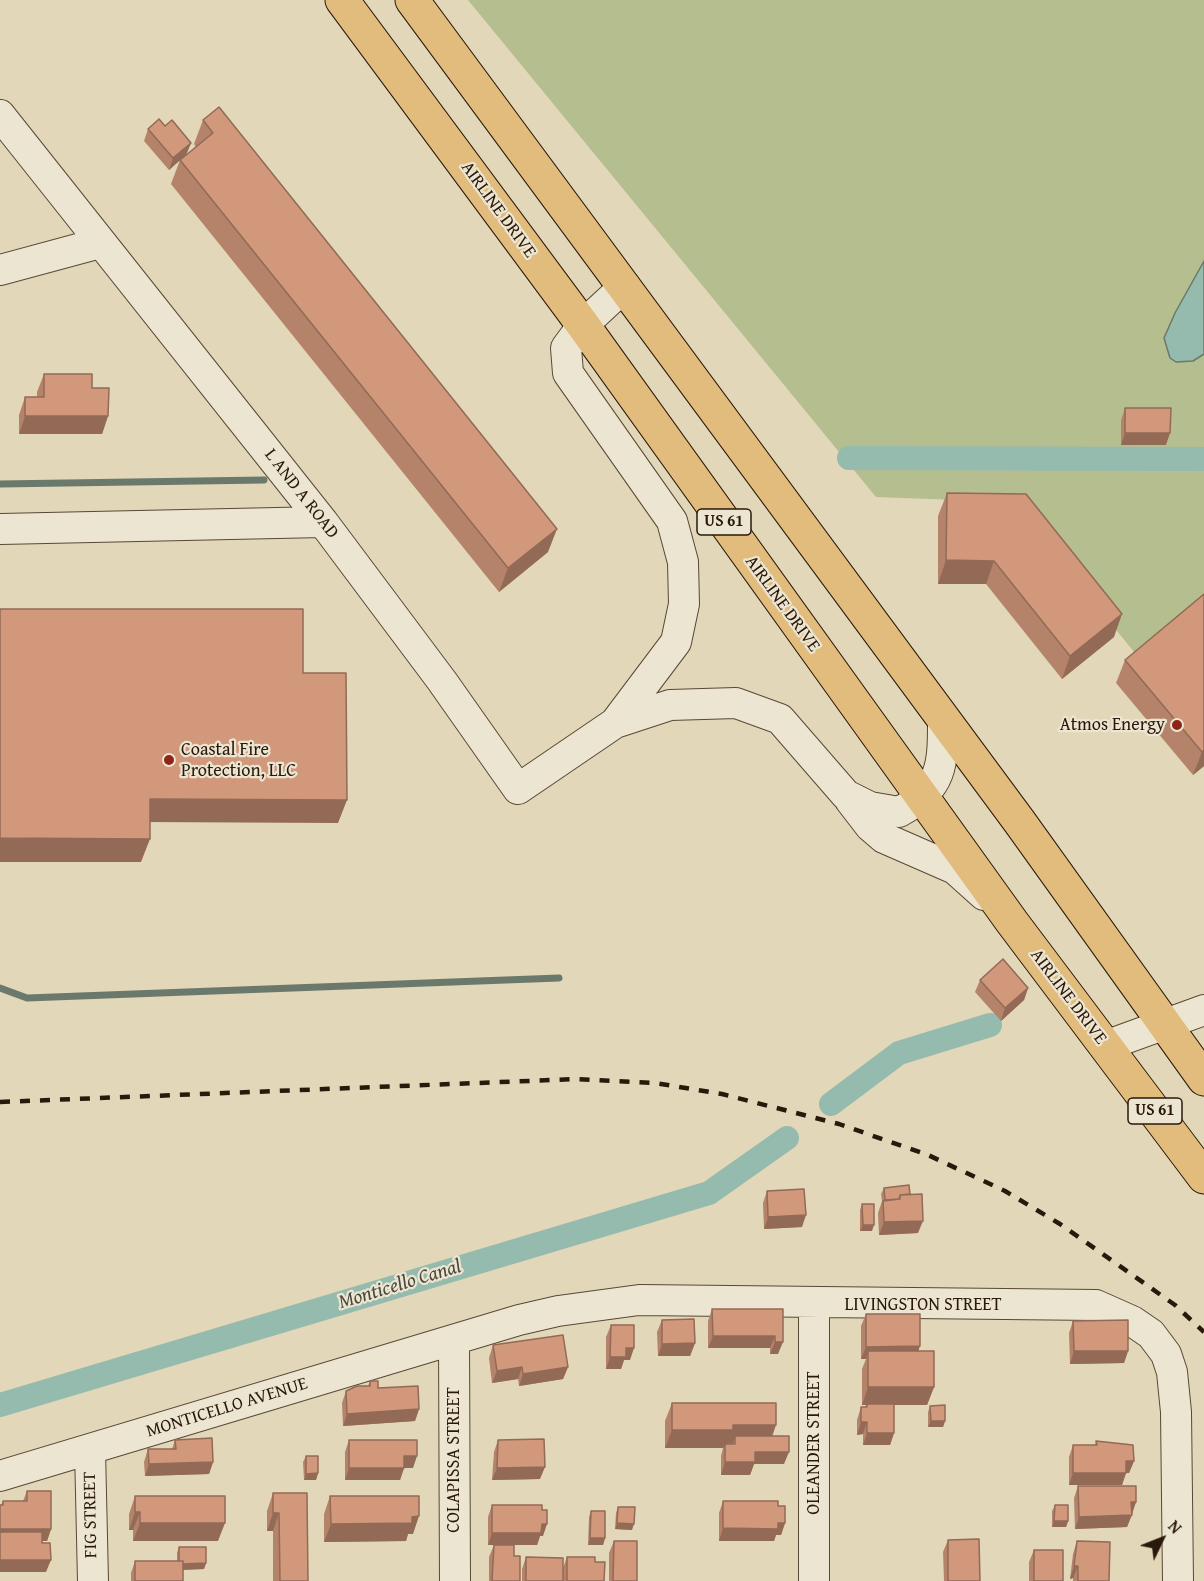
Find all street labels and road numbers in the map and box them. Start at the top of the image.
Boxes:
street label: AIRLINE DRIVE [456,158,540,262]
street label: L AND A ROAD [259,445,343,543]
road number: US 61 [697,509,751,535]
street label: AIRLINE DRIVE [740,552,824,656]
street label: AIRLINE DRIVE [1025,945,1111,1049]
road number: US 61 [1128,1098,1182,1124]
street label: LIVINGSTON STREET [844,1294,1002,1316]
street label: OLEANDER STREET [803,1371,825,1515]
street label: MONTICELLO AVENUE [144,1373,310,1443]
street label: COLAPISSA STREET [443,1387,465,1533]
street label: FIG STREET [79,1472,103,1558]

